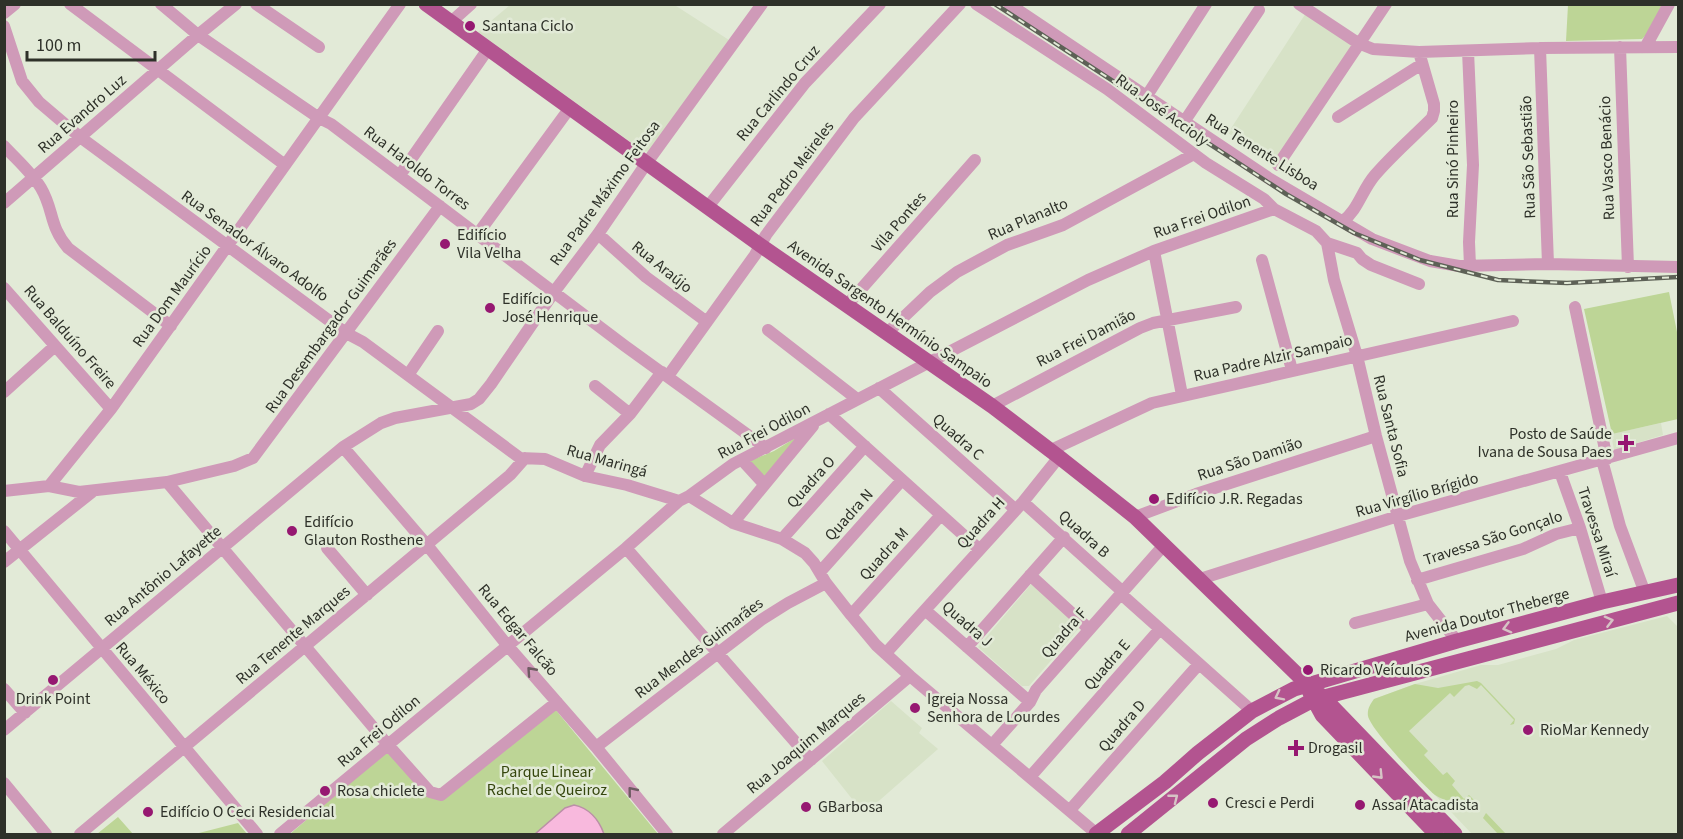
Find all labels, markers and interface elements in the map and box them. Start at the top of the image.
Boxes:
place label: Santana Ciclo [482,15,574,37]
marker: Santana Ciclo [463,19,477,33]
scale bar [27,24,154,62]
text: 100 m [36,33,81,58]
street label: Rua Carlindo Cruz [731,40,825,146]
street label: Rua Evandro Luz [33,69,131,159]
street label: Rua José Accioly [1111,69,1214,152]
street label: Rua São Sebastião [1515,95,1541,219]
street label: Rua Vasco Benácio [1594,95,1620,221]
street label: Rua Sinó Pinheiro [1442,100,1464,218]
street label: Rua Tenente Lisboa [1201,108,1323,196]
street label: Rua Padre Máximo Feitosa [545,116,665,270]
street label: Rua Pedro Meireles [745,116,839,231]
street label: Rua Haroldo Torres [359,121,475,216]
street label: Rua Senador Álvaro Adolfo [177,185,333,307]
street label: Vila Pontes [867,187,932,257]
street label: Rua Frei Odilon [1150,190,1254,244]
street label: Rua Planalto [985,192,1071,246]
place label: Edifício Vila Velha [457,224,521,264]
street label: Rua Desembargador Guimarães [260,234,402,418]
street label: Avenida Sargento Hermínio Sampaio [783,235,997,393]
street label: Rua Araújo [627,236,697,298]
marker: Edifício Vila Velha [438,237,452,251]
street label: Rua Dom Maurício [127,240,217,352]
street label: Rua Balduíno Freire [19,280,121,394]
place label: Edifício José Henrique [502,288,598,328]
marker: Edifício José Henrique [483,301,497,315]
street label: Rua Frei Damião [1032,303,1140,373]
street label: Rua Padre Alzir Sampaio [1191,329,1355,387]
street label: Rua Santa Sofia [1368,373,1414,479]
street label: Rua Frei Odilon [714,397,814,465]
street label: Quadra C [927,408,989,466]
place label: Posto de Saúde Ivana de Sousa Paes [1478,423,1612,463]
street label: Rua São Damião [1195,432,1305,486]
marker: Posto de Saúde Ivana de Sousa Paes [1617,434,1635,452]
street label: Rua Maringá [564,439,650,483]
street label: Quadra O [782,451,840,513]
street label: Rua Virgílio Brígido [1353,467,1481,523]
street label: Quadra N [820,484,878,546]
street label: Travessa Miraí [1572,484,1622,581]
place label: Edifício J.R. Regadas [1166,488,1303,510]
street label: Quadra H [952,492,1010,554]
marker: Edifício J.R. Regadas [1147,492,1161,506]
street label: Quadra B [1054,505,1114,563]
street label: Travessa São Gonçalo [1421,505,1565,571]
place label: Edifício Glauton Rosthene [304,511,423,551]
street label: Rua Antônio Lafayette [100,520,226,632]
street label: Quadra M [854,523,914,585]
marker: Edifício Glauton Rosthene [285,524,299,538]
street label: Rua Edgar Falcão [473,579,563,681]
street label: Rua Tenente Marques [231,580,355,690]
street label: Avenida Doutor Theberge [1402,582,1572,648]
street label: Rua Mendes Guimarães [630,592,768,704]
street label: Quadra J [937,596,997,652]
street label: Quadra F [1036,603,1092,663]
one-way arrow [1604,616,1614,629]
one-way arrow [1502,620,1512,633]
street label: Quadra E [1079,635,1135,695]
street label: Rua México [110,637,176,709]
place label: Ricardo Veículos [1320,659,1430,681]
marker: Ricardo Veículos [1301,663,1315,677]
one-way arrow [527,668,538,678]
marker: Drink Point [46,673,60,687]
street label: Rua Joaquim Marques [742,687,870,799]
place label: Drink Point [16,688,91,710]
place label: Igreja Nossa Senhora de Lourdes [927,688,1060,728]
one-way arrow [1274,689,1285,700]
street label: Rua Frei Odilon [333,690,425,772]
street label: Quadra D [1093,695,1151,757]
marker: Igreja Nossa Senhora de Lourdes [908,701,922,715]
place label: RioMar Kennedy [1540,719,1650,741]
marker: RioMar Kennedy [1521,723,1535,737]
place label: Drogasil [1308,737,1363,759]
marker: Drogasil [1289,741,1303,755]
park label: Parque Linear Rachel de Queiroz [487,761,607,801]
one-way arrow [1372,768,1383,779]
place label: Rosa chiclete [337,780,425,802]
marker: Rosa chiclete [318,784,332,798]
one-way arrow [628,787,639,798]
place label: Cresci e Perdi [1225,792,1315,814]
place label: Assaí Atacadista [1372,794,1479,816]
one-way arrow [1167,795,1178,806]
place label: GBarbosa [818,796,883,818]
marker: Cresci e Perdi [1206,796,1220,810]
marker: Assaí Atacadista [1353,798,1367,812]
marker: GBarbosa [799,800,813,814]
place label: Edifício O Ceci Residencial [160,801,335,823]
marker: Edifício O Ceci Residencial [141,805,155,819]

